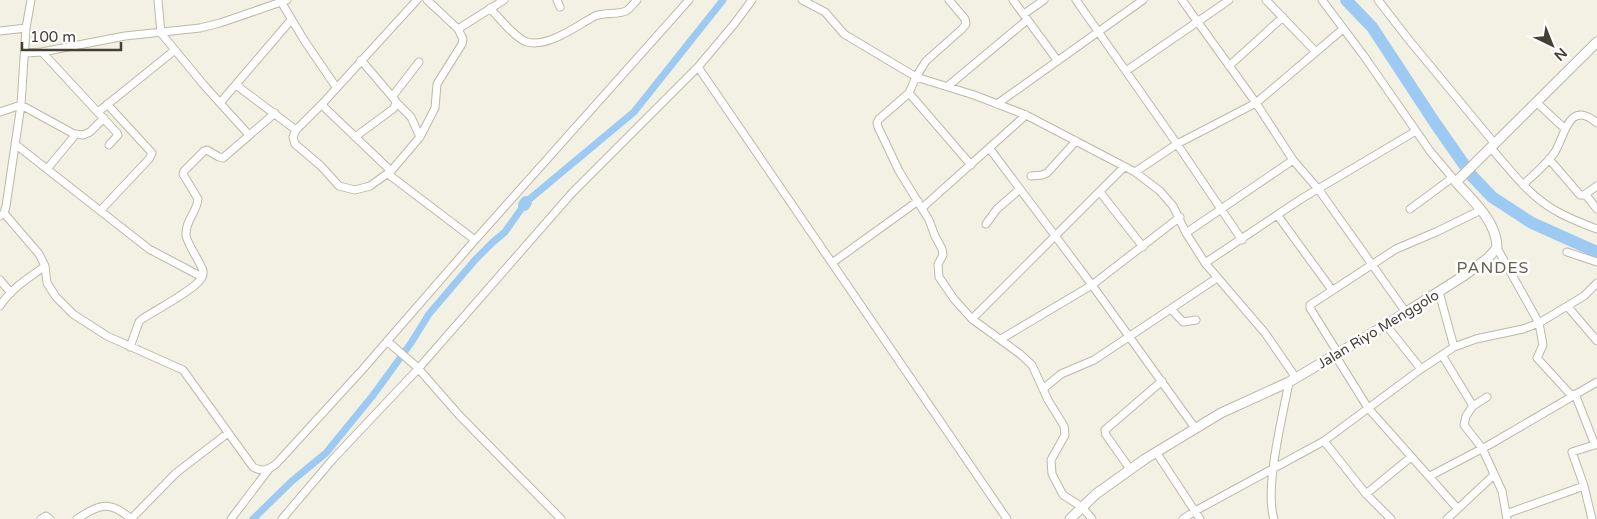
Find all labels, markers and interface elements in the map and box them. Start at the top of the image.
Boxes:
scale bar [22,20,121,52]
north arrow [1527,20,1577,70]
text: 100 m [30,28,76,46]
text: N [1551,44,1570,64]
district label: PANDES [1457,258,1529,278]
street label: Jalan Riyo Menggolo [1314,286,1442,372]

